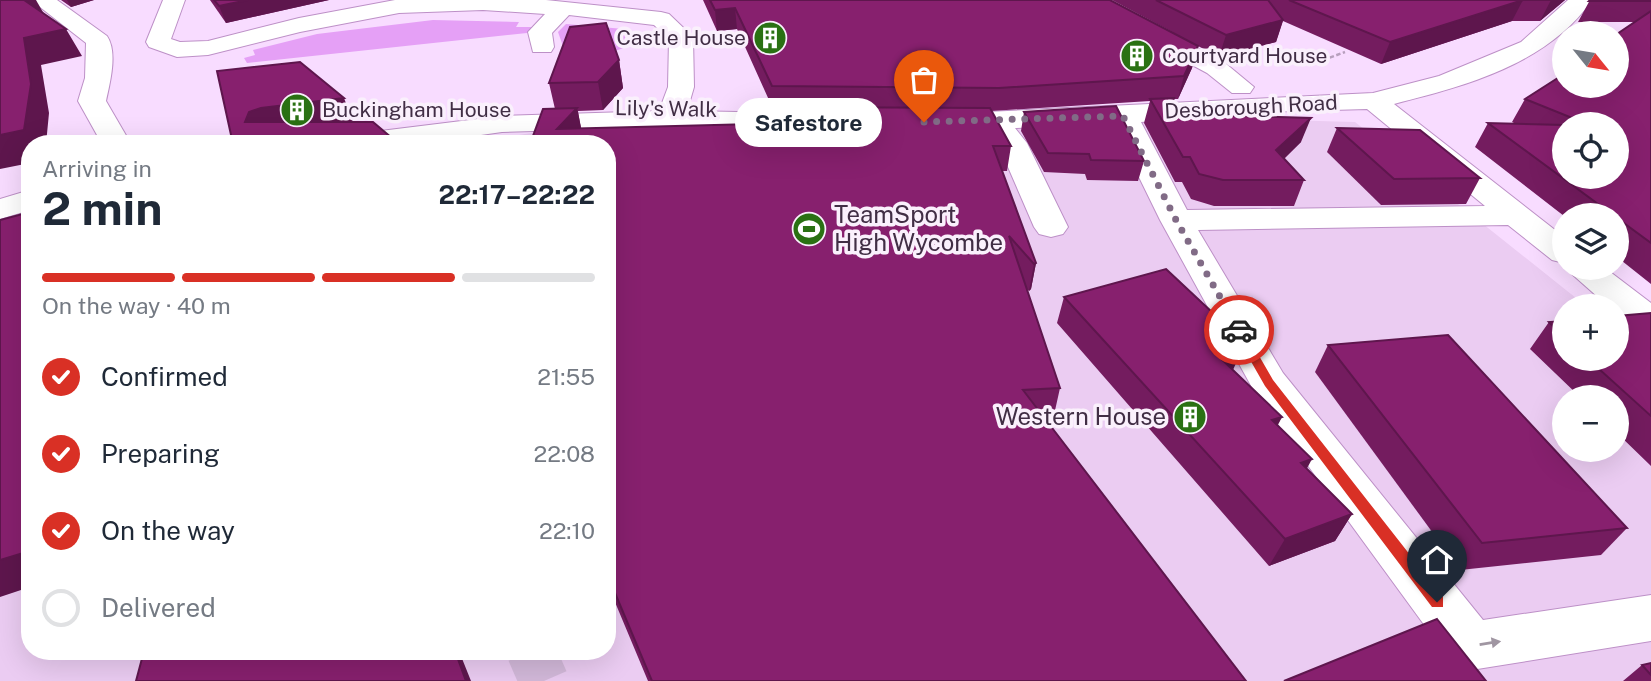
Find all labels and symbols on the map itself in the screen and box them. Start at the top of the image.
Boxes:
building icon: Castle House [751,19,789,57]
north arrow [1552,21,1629,98]
place label: Castle House [616,25,746,50]
building icon: Courtyard House [1118,37,1156,75]
place label: Courtyard House [1162,43,1327,68]
pin [894,50,954,122]
street label: Desborough Road [1164,89,1338,124]
building icon: Buckingham House [278,91,316,129]
street label: Lily's Walk [615,95,718,122]
place label: Buckingham House [322,97,511,122]
callout: Safestore [735,97,882,146]
place label: TeamSport High Wycombe [834,200,1003,256]
sports icon: TeamSport High Wycombe [790,210,828,248]
courier [1204,295,1274,365]
building icon: Western House [1171,398,1209,436]
place label: Western House [996,402,1166,430]
pin [1407,530,1467,602]
one-way arrow [1480,637,1502,648]

